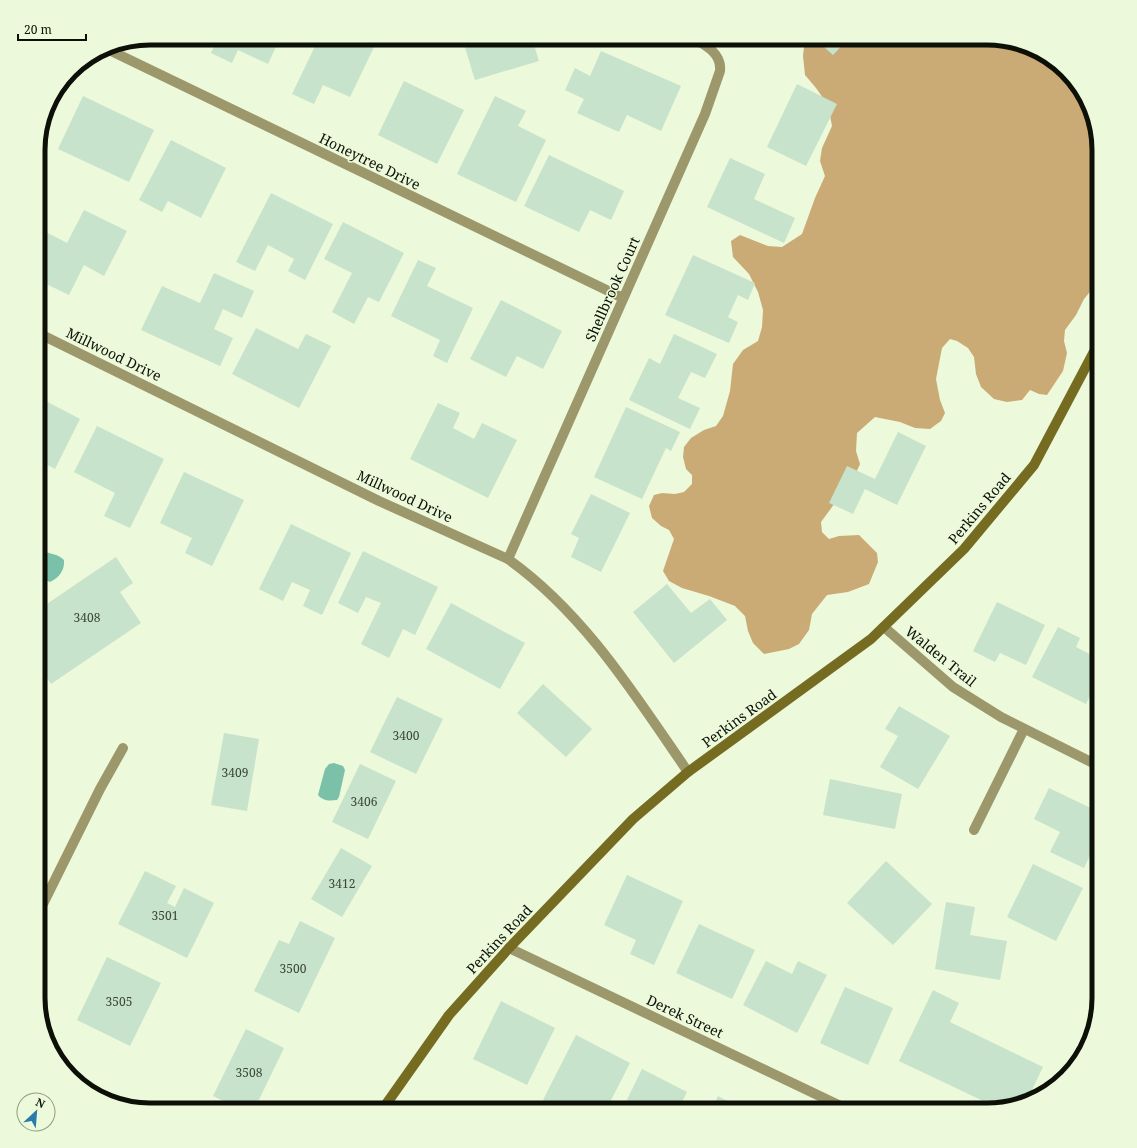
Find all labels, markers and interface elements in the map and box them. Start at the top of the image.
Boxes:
scale bar [18,16,86,42]
text: 20 m [24,21,52,38]
street label: Honeytree Drive [316,128,424,194]
street label: Shellbrook Court [580,233,644,344]
street label: Millwood Drive [63,323,165,385]
street label: Millwood Drive [354,465,456,527]
street label: Perkins Road [943,468,1015,548]
house number: 3408 [74,609,101,626]
street label: Walden Trail [902,621,981,691]
street label: Perkins Road [698,684,780,752]
house number: 3400 [393,727,420,744]
house number: 3409 [222,764,248,781]
house number: 3406 [351,793,378,810]
house number: 3412 [329,875,355,892]
street label: Perkins Road [462,900,536,978]
house number: 3501 [152,907,178,924]
house number: 3500 [280,960,307,977]
street label: Derek Street [644,990,727,1042]
house number: 3505 [106,993,132,1010]
house number: 3508 [236,1064,263,1081]
north arrow [16,1092,56,1132]
text: N [33,1094,48,1111]

